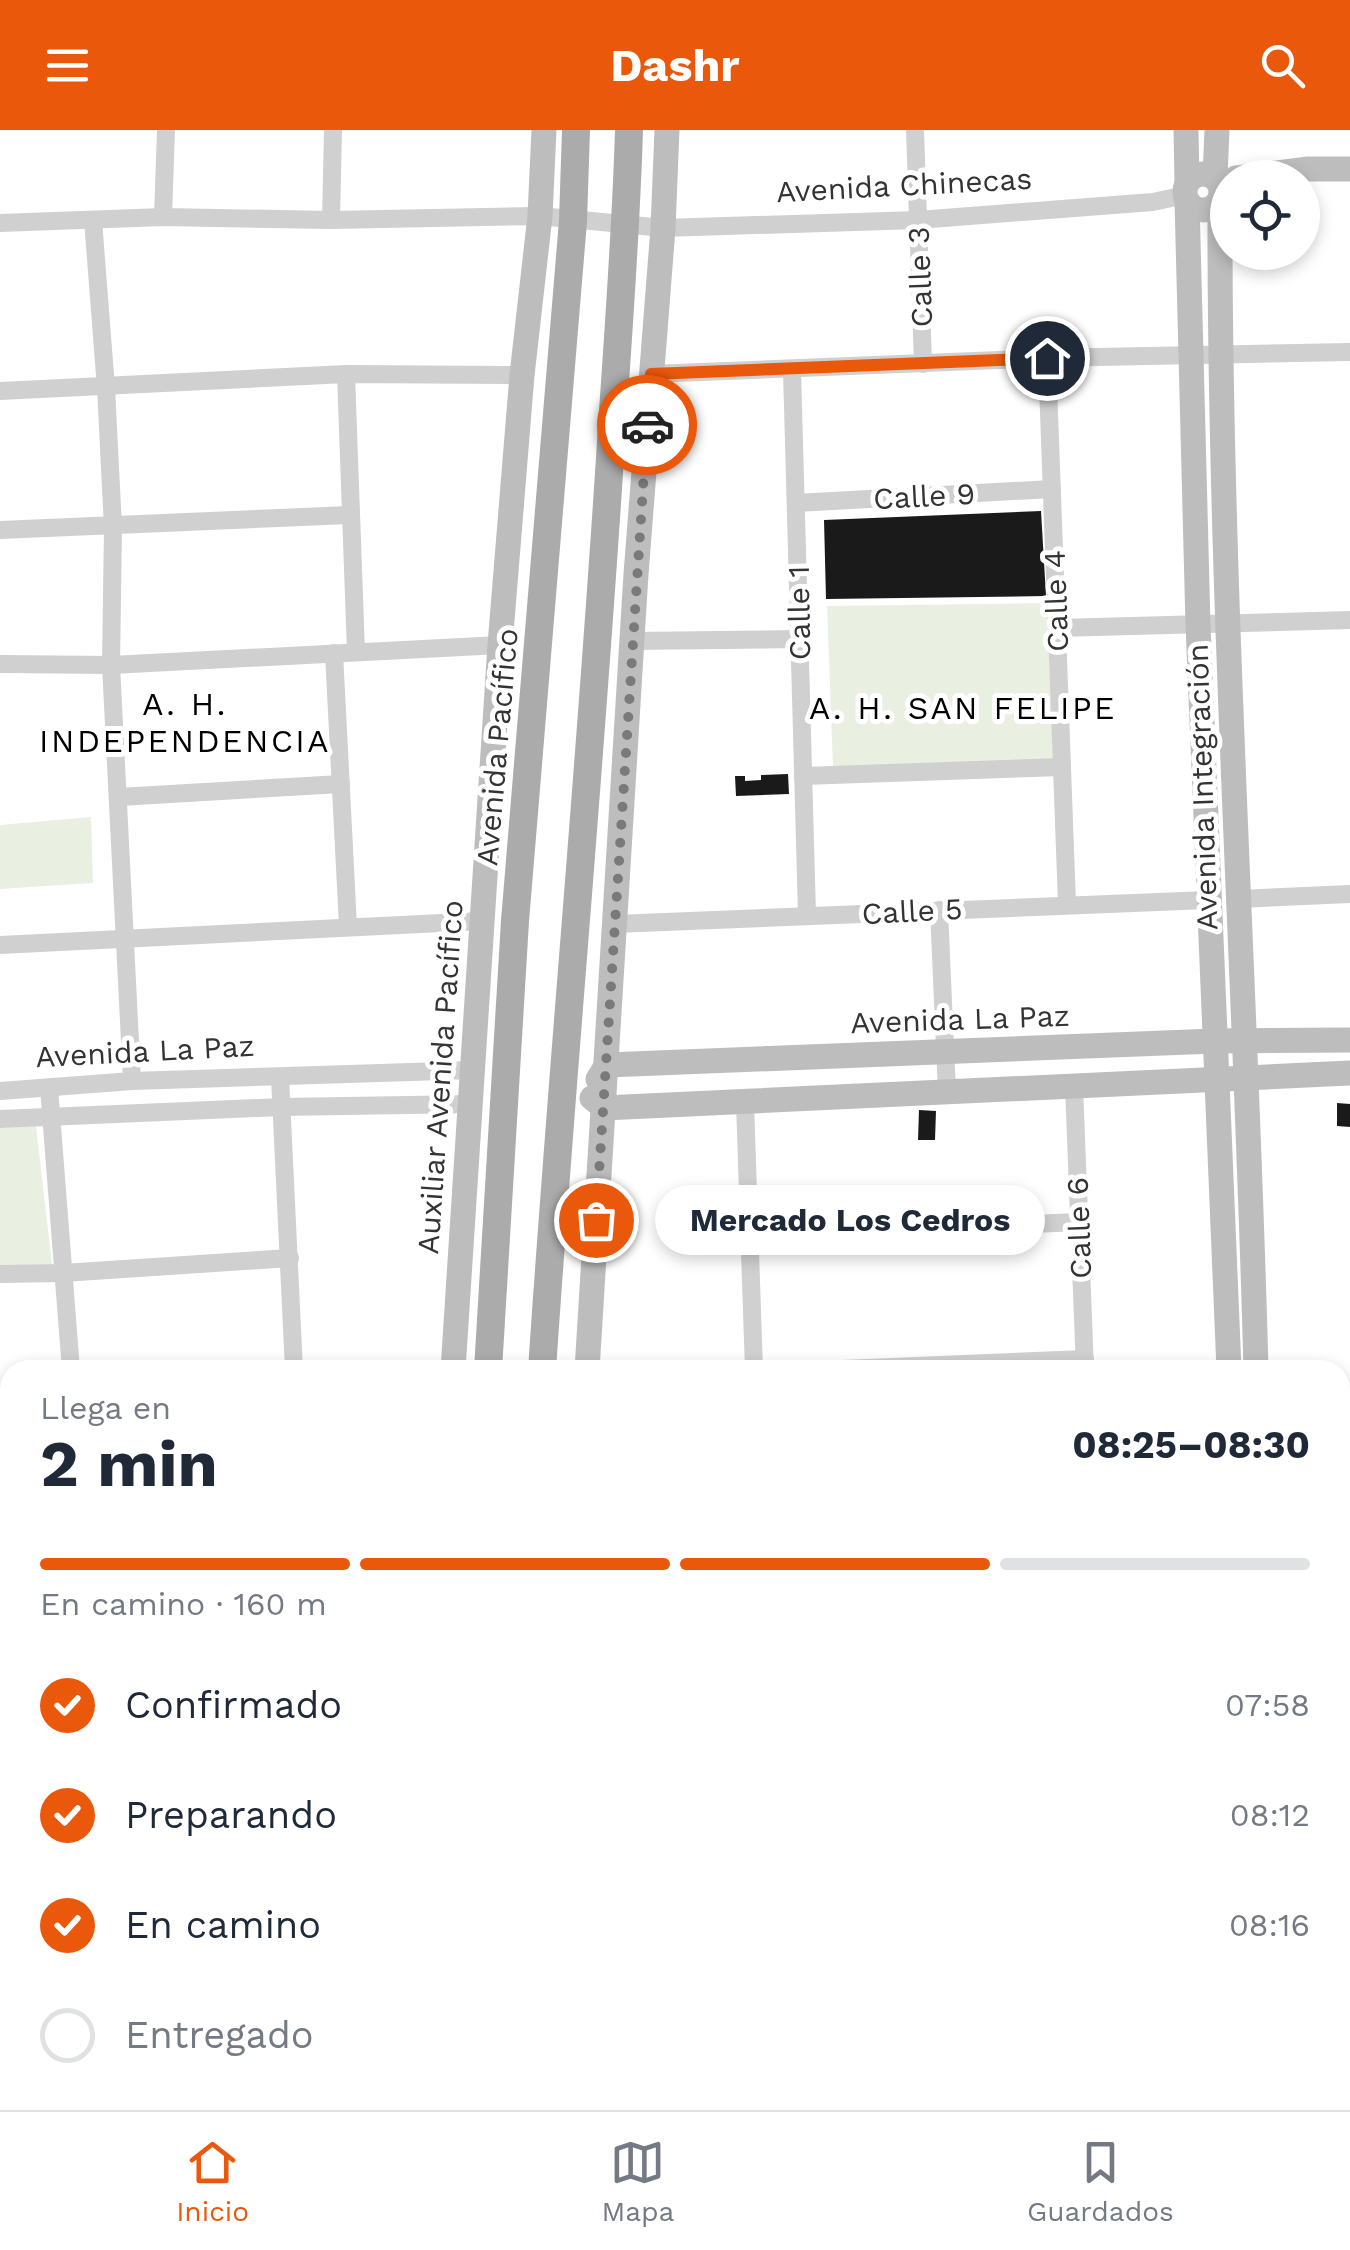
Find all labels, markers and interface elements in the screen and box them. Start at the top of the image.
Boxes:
icon: menu [40,38,95,93]
icon: search [1255,38,1310,93]
text: Dashr [610,39,740,92]
map controls [1210,160,1320,270]
button: locate [1210,160,1320,270]
street label: Avenida Chinecas [775,161,1033,209]
street label: Calle 3 [901,226,939,328]
pin [1005,316,1090,401]
icon: home [1020,331,1075,386]
courier [597,375,697,475]
icon: car [620,398,675,453]
street label: Calle 9 [872,476,976,516]
street label: Calle 4 [1037,550,1075,652]
street label: Calle 1 [781,565,817,661]
street label: Avenida Pacífico [469,627,525,867]
street label: Avenida Integración [1180,643,1224,931]
district label: A. H. INDEPENDENCIA [39,685,331,760]
district label: A. H. SAN FELIPE [809,689,1117,727]
street label: Calle 5 [861,891,963,931]
street label: Auxiliar Avenida Pacífico [410,899,470,1255]
street label: Avenida La Paz [850,998,1070,1040]
street label: Avenida La Paz [35,1028,255,1074]
street label: Calle 6 [1060,1177,1098,1279]
pin [554,1178,639,1263]
callout: Mercado Los Cedros [656,1185,1046,1255]
icon: bag [569,1193,624,1248]
text: Mercado Los Cedros [690,1201,1010,1239]
text: Llega en [40,1389,171,1427]
text: 08:25–08:30 [1072,1423,1310,1467]
text: 2 min [40,1426,218,1502]
text: En camino · 160 m [40,1585,327,1623]
icon: check [40,1678,95,1733]
text: Confirmado [125,1683,342,1727]
text: 07:58 [1225,1686,1310,1724]
icon: check [40,1788,95,1843]
text: Preparando [125,1793,337,1837]
text: 08:12 [1230,1796,1310,1834]
icon: check [40,1898,95,1953]
text: En camino [125,1903,321,1947]
text: 08:16 [1229,1906,1310,1944]
text: Entregado [125,2013,314,2057]
tab: Inicio [176,2135,249,2228]
tab: Mapa [601,2135,674,2228]
tab: Guardados [1027,2135,1174,2228]

